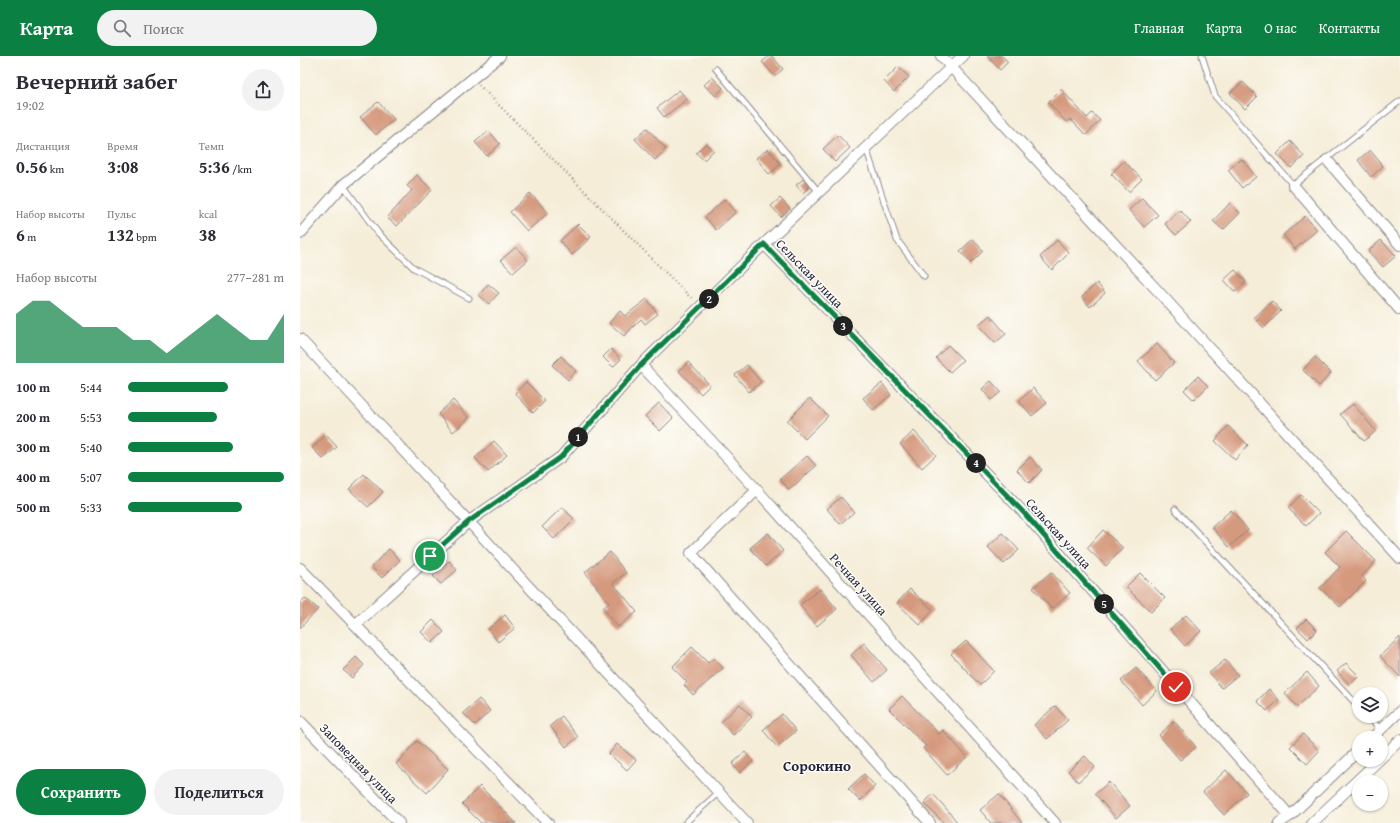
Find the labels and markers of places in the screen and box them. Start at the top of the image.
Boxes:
pin: 2 [699,289,719,309]
pin: 3 [833,316,853,336]
pin: 1 [568,427,588,447]
pin: 4 [966,453,986,473]
pin [413,539,447,573]
pin: 5 [1094,594,1114,614]
pin [1159,670,1193,704]

